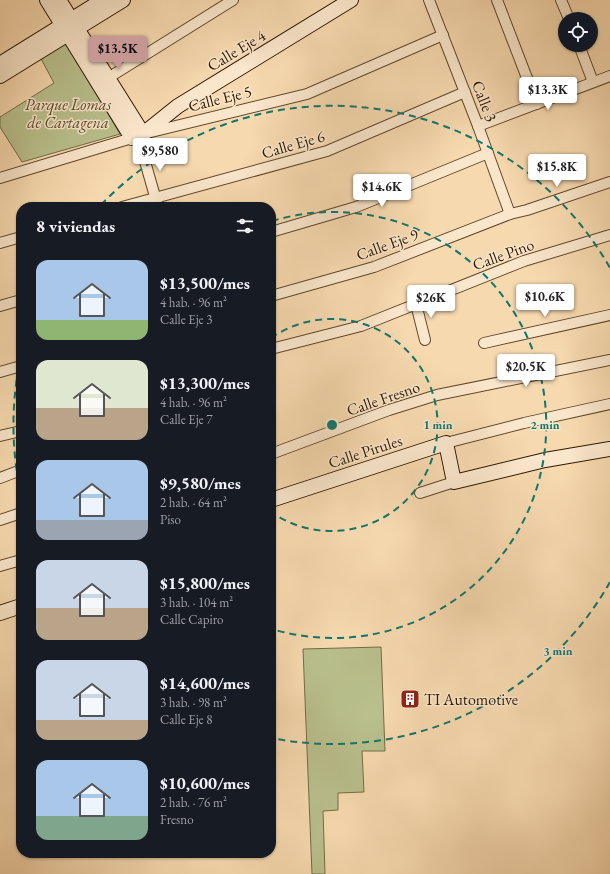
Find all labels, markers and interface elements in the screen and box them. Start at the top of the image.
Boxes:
map controls [558,12,598,52]
button: locate [558,12,598,52]
street label: Calle Eje 4 [203,25,270,76]
pin: $13.5K [85,36,151,70]
text: $13.5K [98,40,138,57]
pin: $13.3K [515,77,581,111]
street label: Calle 3 [467,78,502,125]
street label: Calle Eje 5 [186,80,254,116]
text: $13.3K [528,81,568,98]
park label: Parque Lomas de Cartagena [25,94,112,133]
street label: Calle Eje 6 [259,125,327,163]
pin: $9,580 [127,138,193,172]
text: $9,580 [142,142,178,159]
pin: $15.8K [524,154,590,188]
text: $15.8K [537,158,577,175]
pin: $14.6K [349,174,415,208]
text: $14.6K [362,178,402,195]
text: 8 viviendas [36,215,115,237]
icon: filters [234,215,256,237]
street label: Calle Eje 9 [353,223,421,265]
street label: Calle Pino [470,234,537,275]
text: $13,500/mes [160,272,250,294]
icon: home [68,276,116,324]
pin: $10.6K [512,284,578,318]
pin: $26K [407,285,455,319]
text: $10.6K [525,288,565,305]
text: $26K [416,289,446,306]
text: 4 hab. · 96 m² [160,294,227,311]
text: Calle Eje 3 [160,311,213,328]
pin: $20.5K [493,354,559,388]
text: $20.5K [506,358,546,375]
text: $13,300/mes [160,372,250,394]
icon: home [68,376,116,424]
street label: Calle Fresno [344,376,423,421]
text: 4 hab. · 96 m² [160,394,227,411]
text: Calle Eje 7 [160,411,213,428]
text: 1 min [423,417,453,433]
text: 2 min [530,417,560,433]
centre of rings [325,418,339,432]
street label: Calle Pirules [325,430,405,473]
text: $9,580/mes [160,472,241,494]
icon: home [68,476,116,524]
text: 2 hab. · 64 m² [160,494,227,511]
text: Piso [160,511,181,528]
text: $15,800/mes [160,572,250,594]
icon: home [68,576,116,624]
text: 3 hab. · 104 m² [160,594,233,611]
text: Calle Capiro [160,611,223,628]
text: 3 min [543,643,573,659]
text: $14,600/mes [160,672,250,694]
icon: home [68,676,116,724]
building icon: TI Automotive [399,688,421,710]
place label: TI Automotive [424,689,518,710]
text: 3 hab. · 98 m² [160,694,227,711]
text: Calle Eje 8 [160,711,213,728]
text: $10,600/mes [160,772,250,794]
icon: home [68,776,116,824]
text: 2 hab. · 76 m² [160,794,227,811]
text: Fresno [160,811,194,828]

